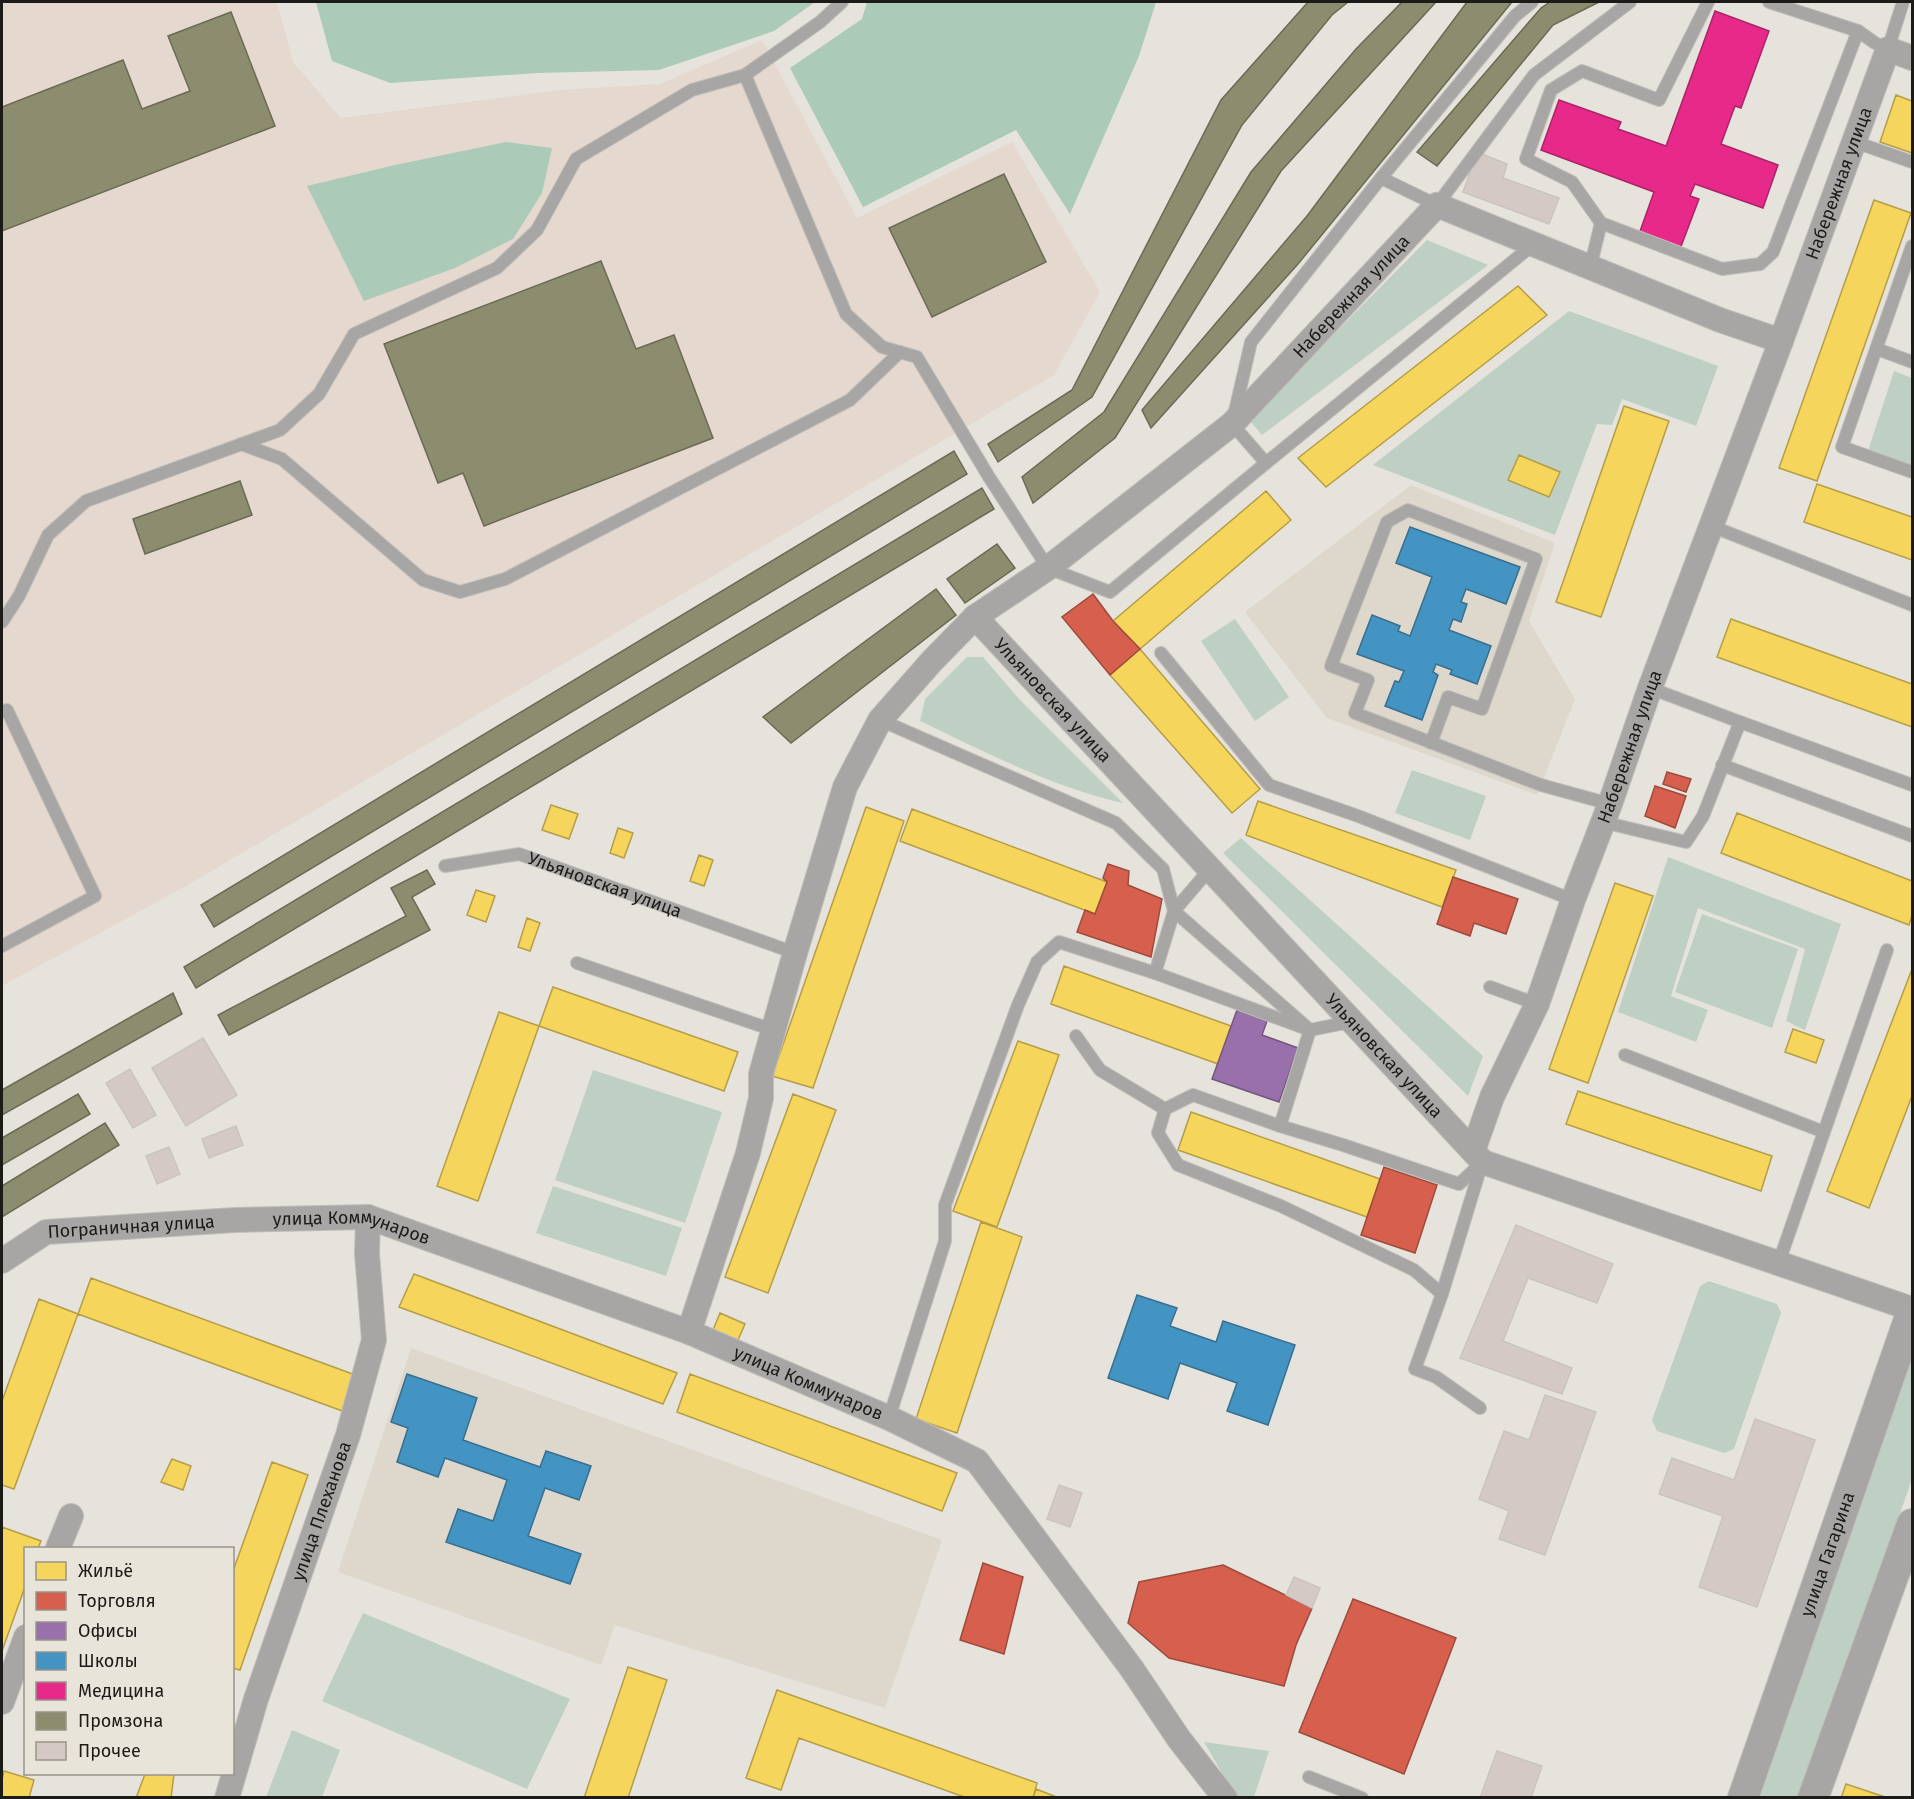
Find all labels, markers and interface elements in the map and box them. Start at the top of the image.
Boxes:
street label: Набережная улица [1801,104,1877,263]
street label: Набережная улица [1288,230,1414,363]
street label: Ульяновская улица [989,634,1116,767]
street label: Набережная улица [1593,667,1667,827]
street label: Ульяновская улица [525,847,685,922]
street label: Ульяновская улица [1321,989,1447,1123]
street label: улица Коммунаров [272,1206,433,1249]
street label: Пограничная улица [47,1210,215,1243]
street label: улица Коммунаров [730,1341,886,1425]
street label: улица Плеханова [287,1438,356,1584]
street label: улица Гагарина [1796,1489,1859,1620]
legend [24,1547,234,1775]
text: Жильё [78,1560,133,1582]
text: Торговля [78,1590,156,1612]
text: Офисы [78,1620,138,1642]
text: Школы [78,1650,138,1672]
text: Медицина [78,1680,164,1702]
text: Промзона [78,1710,163,1732]
text: Прочее [78,1740,141,1762]

